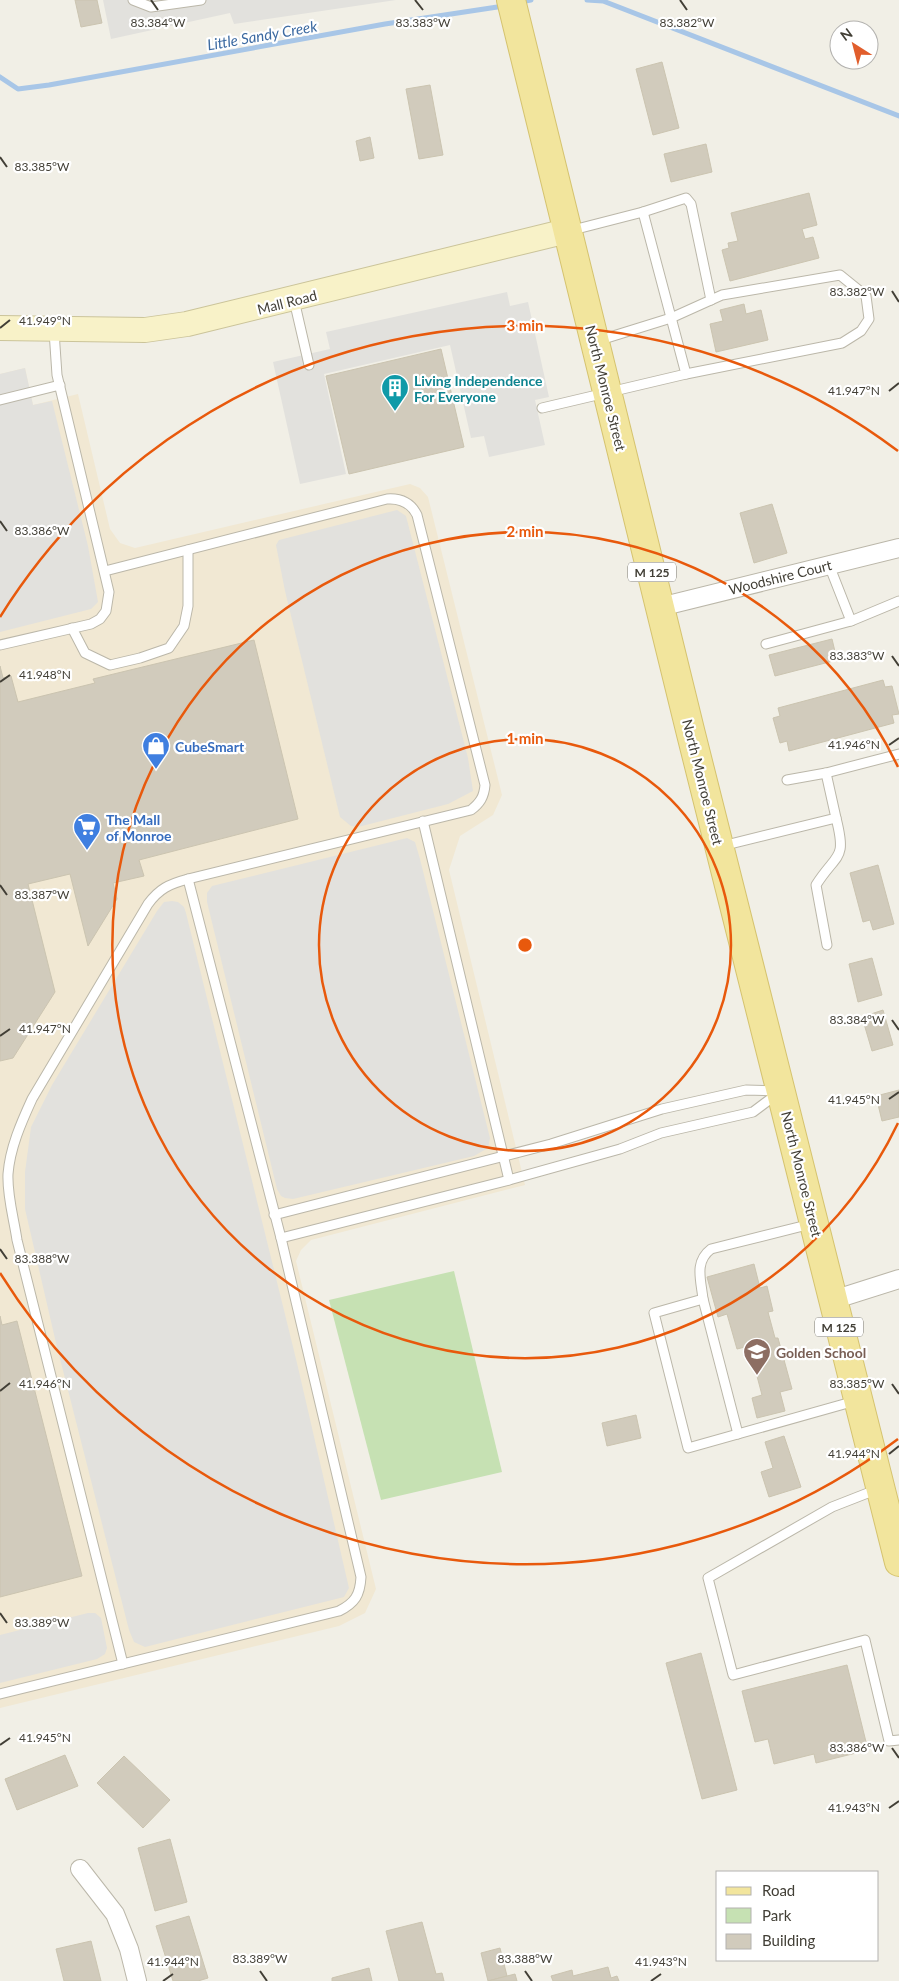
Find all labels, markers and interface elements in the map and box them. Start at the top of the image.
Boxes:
text: 83.384°W [130,15,186,30]
text: 83.383°W [395,15,451,30]
text: 83.382°W [659,15,715,30]
water label: Little Sandy Creek [206,16,319,54]
north arrow [829,20,879,70]
text: N [837,24,855,44]
text: 83.385°W [14,159,70,174]
text: 83.382°W [829,284,885,299]
street label: Mall Road [255,286,319,318]
text: 41.949°N [19,313,71,328]
text: 3 min [506,316,544,334]
street label: North Monroe Street [582,323,630,453]
place label: Living Independence For Everyone [414,372,543,405]
building icon: Living Independence For Everyone [380,373,410,412]
text: 41.947°N [828,383,880,398]
text: 2 min [506,522,544,540]
text: 83.386°W [14,523,70,538]
street label: Woodshire Court [727,556,833,598]
road number: M 125 [628,562,676,582]
text: 83.383°W [829,648,885,663]
text: 41.948°N [19,667,71,682]
street label: North Monroe Street [679,717,727,847]
text: 1 min [506,729,544,747]
shop icon: CubeSmart [141,731,171,770]
text: 41.946°N [828,737,880,752]
place label: CubeSmart [175,738,245,755]
place label: The Mall of Monroe [106,811,172,844]
supermarket icon: The Mall of Monroe [72,812,102,851]
text: 83.387°W [14,887,70,902]
centre of rings [516,936,534,954]
text: 83.384°W [829,1012,885,1027]
text: 41.947°N [19,1021,71,1036]
text: 41.945°N [828,1092,880,1107]
street label: North Monroe Street [778,1109,826,1239]
text: 83.388°W [14,1251,70,1266]
road number: M 125 [815,1318,863,1336]
school or university icon: Golden School [742,1337,772,1376]
place label: Golden School [776,1344,866,1361]
text: 41.946°N [19,1376,71,1391]
text: 83.385°W [829,1376,885,1391]
text: 41.944°N [828,1446,880,1461]
text: 83.389°W [14,1615,70,1630]
text: 41.945°N [19,1730,71,1745]
text: 83.386°W [829,1740,885,1755]
text: 41.943°N [828,1800,880,1815]
legend [716,1871,879,1961]
text: Road [762,1881,795,1899]
text: Park [762,1906,792,1924]
text: Building [762,1931,815,1949]
text: 83.389°W [232,1951,288,1966]
text: 83.388°W [497,1951,553,1966]
text: 41.944°N [147,1954,199,1969]
text: 41.943°N [635,1954,687,1969]

